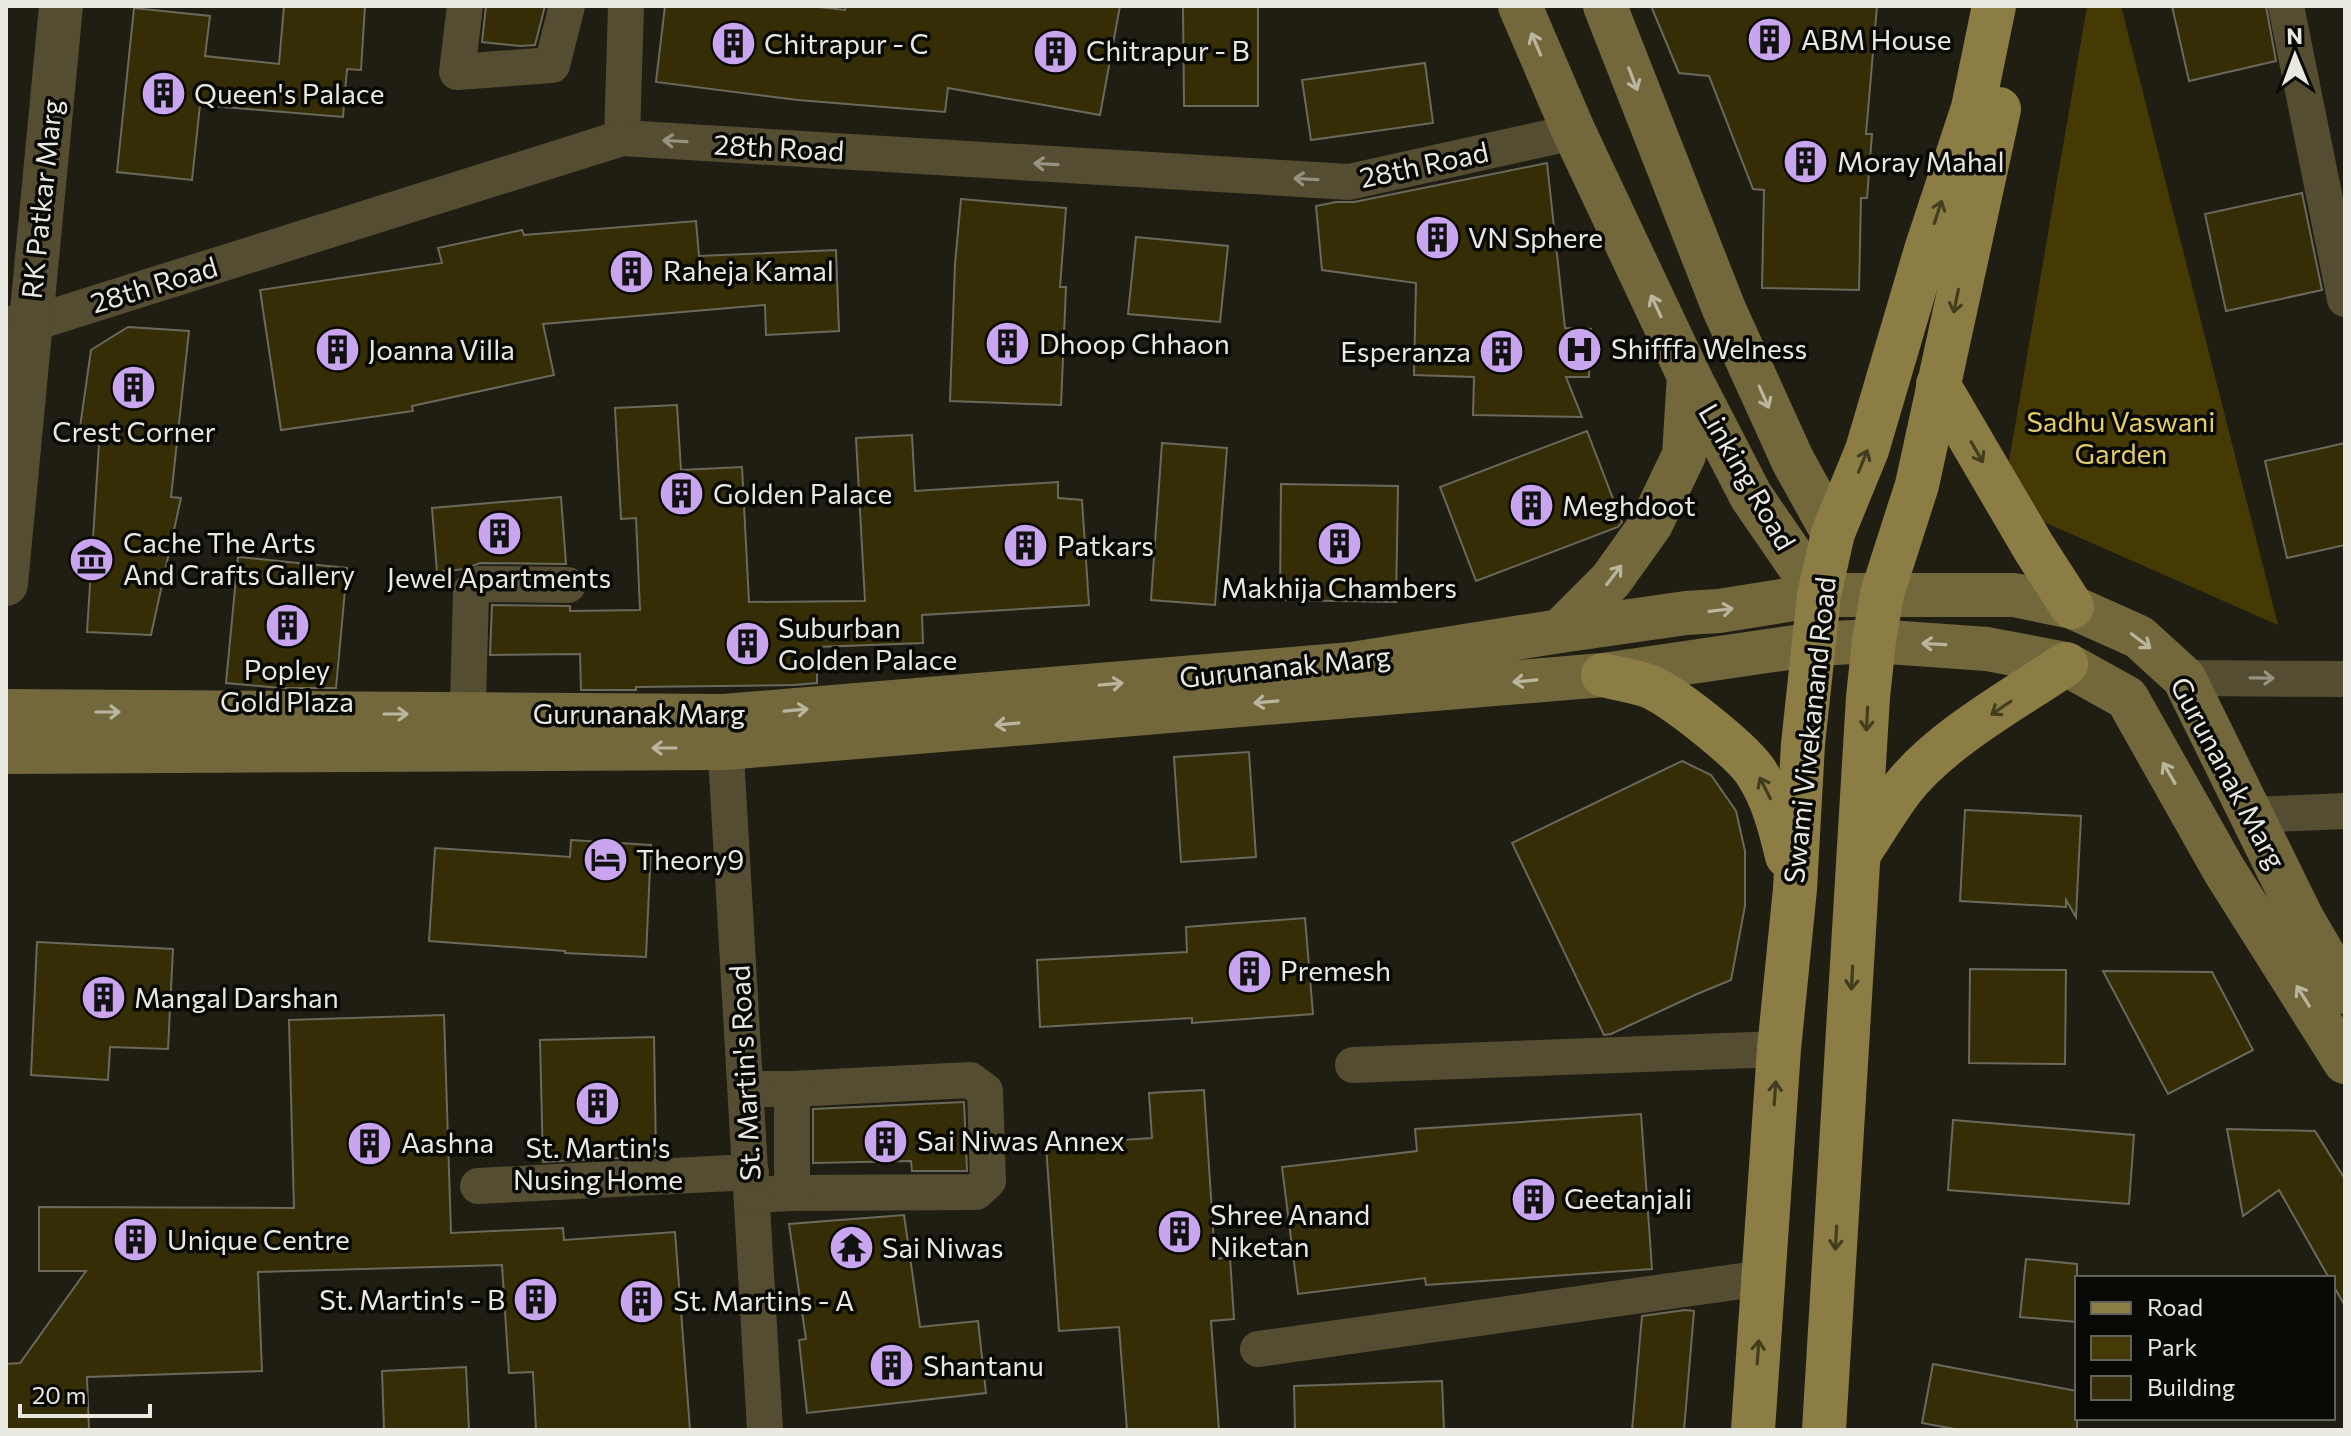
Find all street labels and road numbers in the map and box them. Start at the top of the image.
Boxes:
street label: RK Patkar Marg [14,97,68,300]
street label: 28th Road [713,127,845,167]
street label: 28th Road [1356,134,1491,194]
street label: 28th Road [86,249,221,319]
street label: Linking Road [1692,397,1803,556]
street label: Swami Vivekanand Road [1776,575,1842,885]
street label: Gurunanak Marg [1177,638,1392,694]
street label: Gurunanak Marg [2164,671,2294,874]
street label: Gurunanak Marg [533,696,745,730]
street label: St. Martin's Road [721,964,767,1182]

